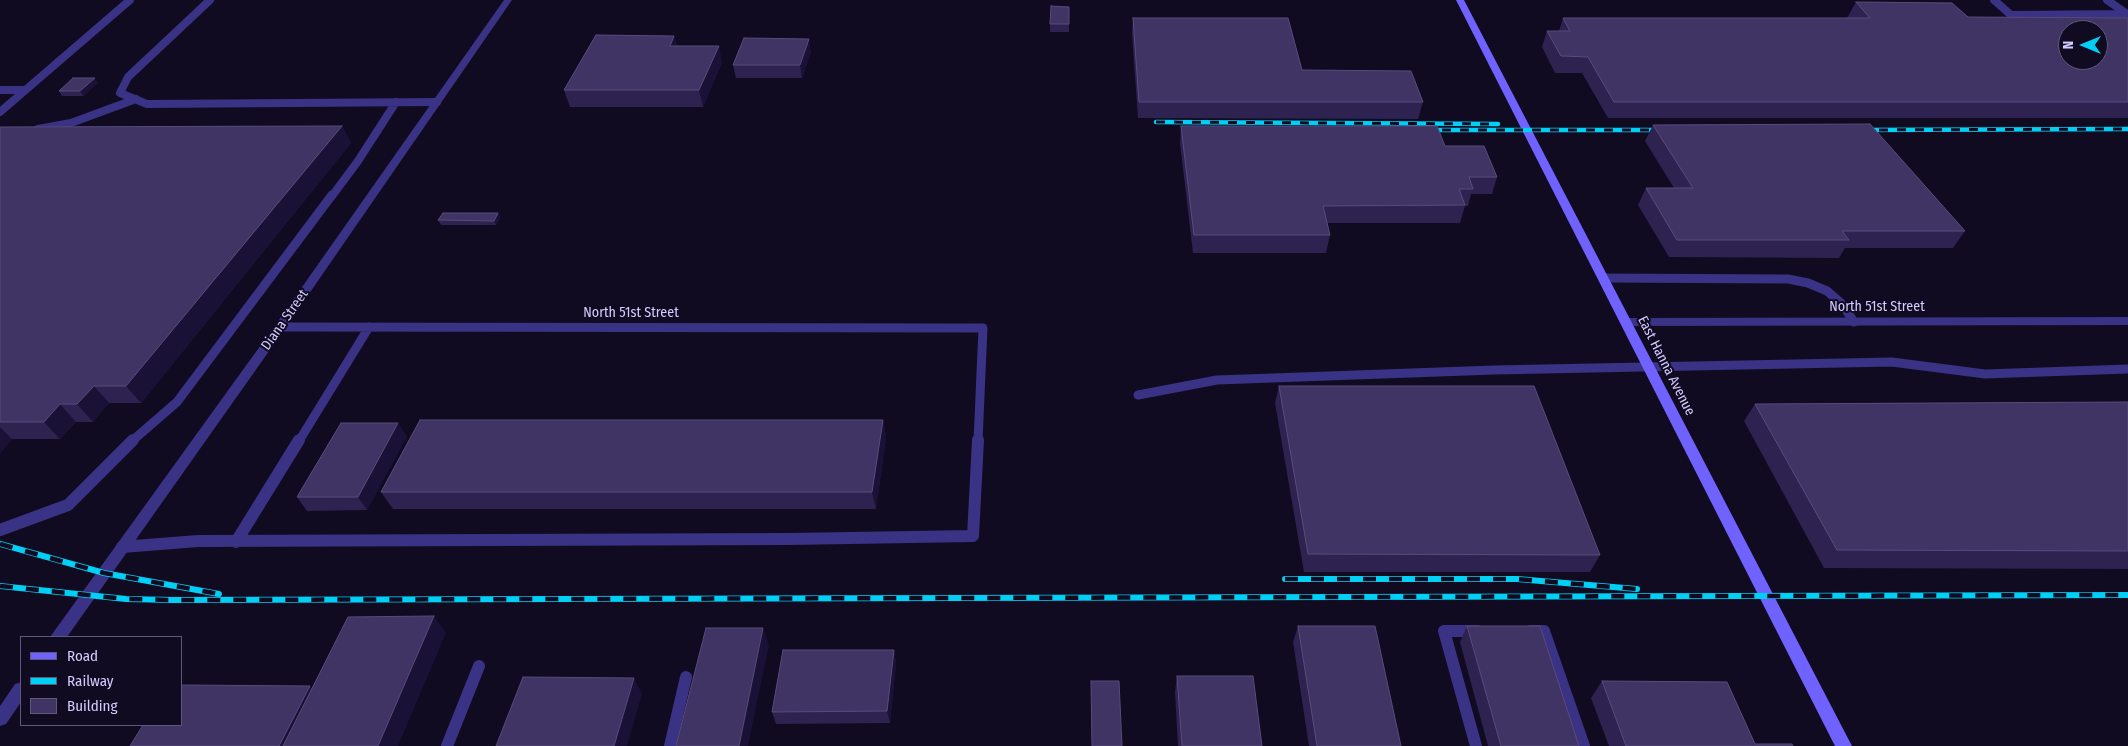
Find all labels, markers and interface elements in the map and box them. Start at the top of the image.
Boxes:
north arrow [2058,20,2108,70]
text: N [2060,41,2077,49]
street label: Diana Street [258,286,312,354]
street label: North 51st Street [1829,299,1925,315]
street label: North 51st Street [583,305,679,321]
street label: East Hanna Avenue [1634,313,1698,419]
legend [20,636,182,726]
text: Road [67,647,98,665]
text: Railway [67,672,114,690]
text: Building [67,697,118,715]

